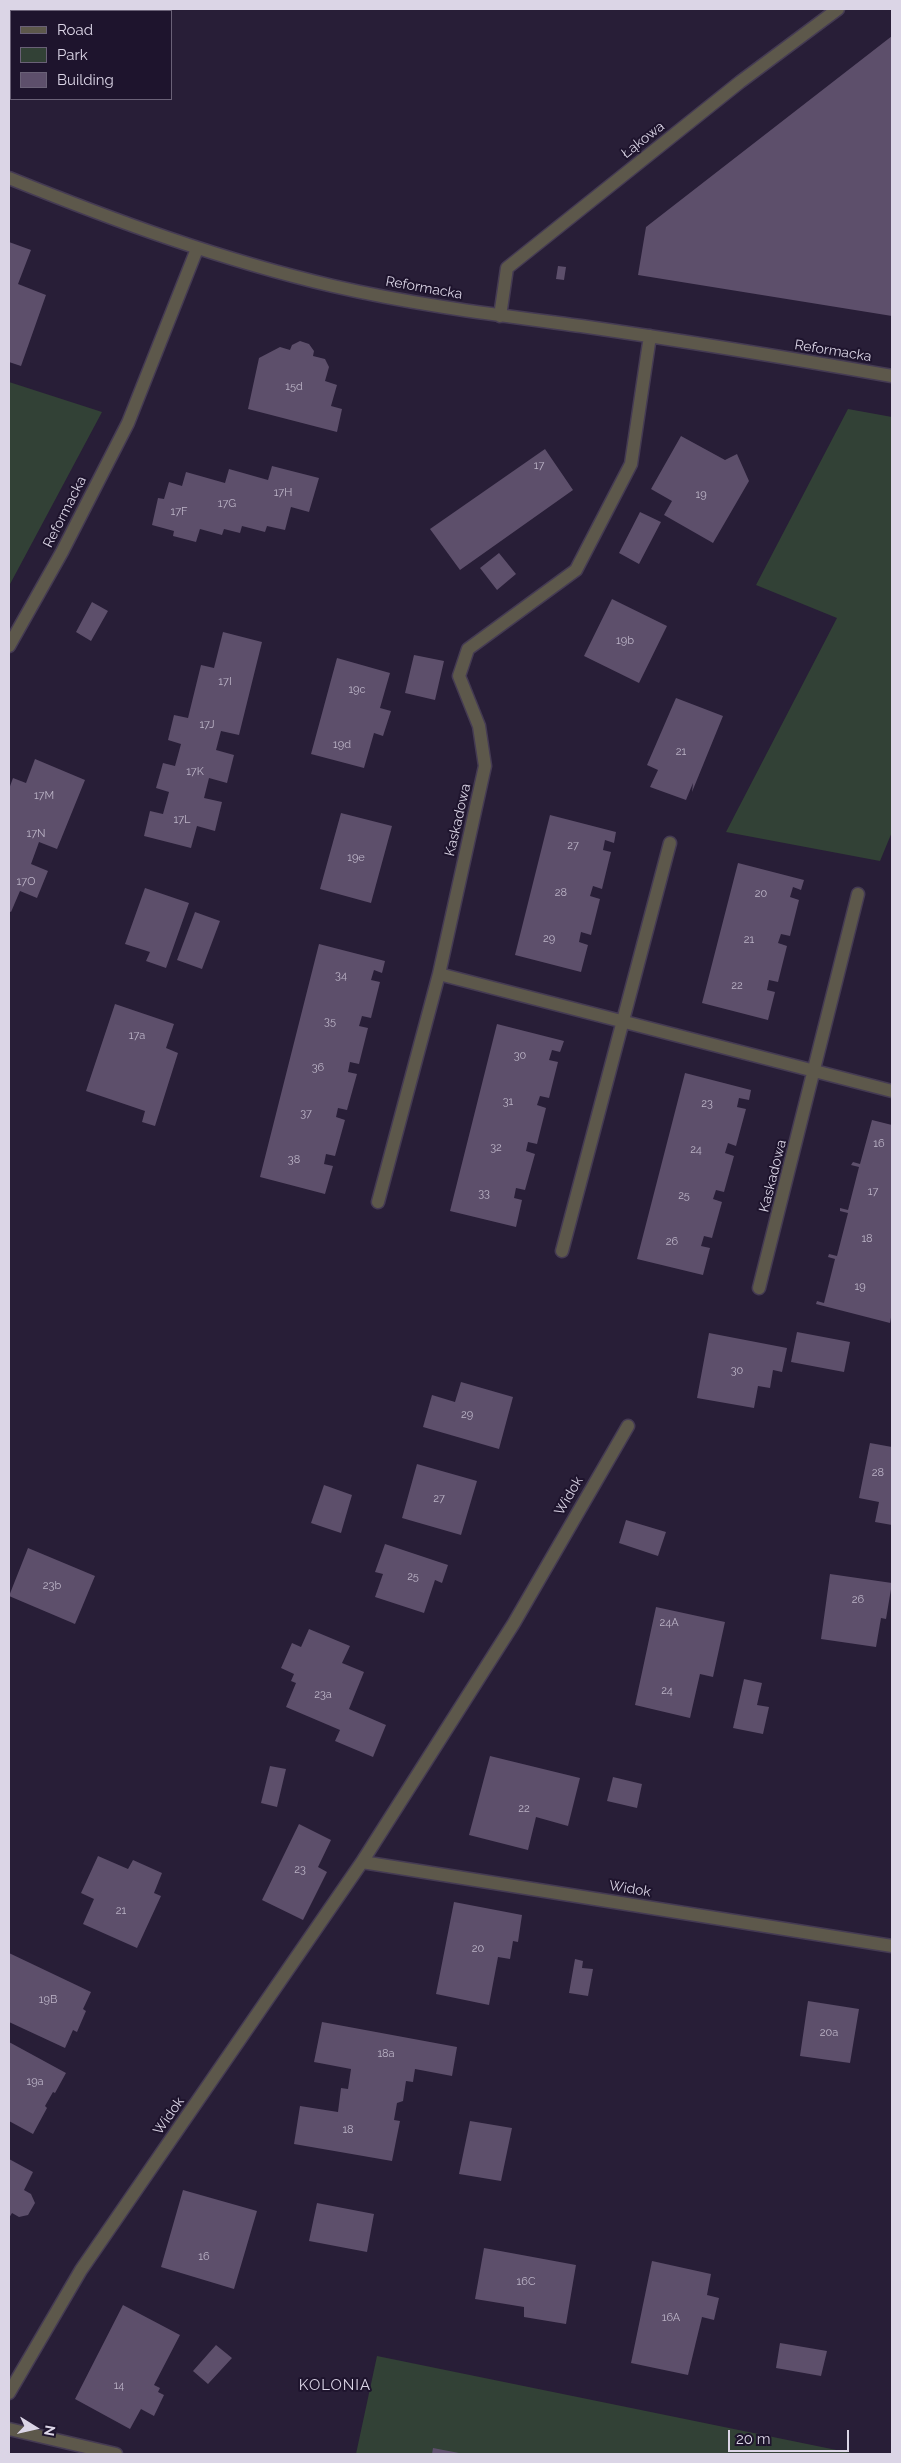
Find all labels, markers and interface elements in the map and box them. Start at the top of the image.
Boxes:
legend [10,10,172,100]
text: Road [57,21,93,39]
text: Park [57,46,88,64]
text: Building [57,71,114,89]
street label: Łąkowa [618,118,668,162]
street label: Reformacka [384,273,464,303]
street label: Reformacka [793,337,873,365]
house number: 15d [285,380,303,394]
house number: 17 [534,459,544,473]
street label: Reformacka [40,473,90,551]
house number: 17H [274,486,292,500]
house number: 19 [695,488,707,502]
house number: 17G [218,497,236,511]
house number: 17F [170,505,188,519]
house number: 19b [616,634,634,648]
house number: 17I [218,675,232,689]
house number: 19c [348,683,366,697]
house number: 17J [199,718,215,732]
house number: 19d [333,738,351,752]
house number: 21 [676,745,686,759]
house number: 17K [186,765,204,779]
street label: Kaskadowa [441,782,475,858]
house number: 17M [34,789,54,803]
house number: 17L [174,813,190,827]
house number: 17N [26,827,46,841]
house number: 27 [567,839,579,853]
house number: 19e [347,851,365,865]
house number: 17O [17,875,35,889]
house number: 28 [555,886,567,900]
house number: 20 [755,887,767,901]
house number: 29 [543,932,555,946]
house number: 21 [744,933,754,947]
house number: 34 [335,969,347,983]
house number: 22 [731,979,743,993]
house number: 35 [324,1015,336,1029]
house number: 17a [129,1029,145,1043]
house number: 30 [514,1049,526,1063]
house number: 36 [312,1061,324,1075]
house number: 31 [503,1095,513,1109]
house number: 23 [701,1097,713,1111]
house number: 37 [300,1107,312,1121]
house number: 16 [873,1137,885,1151]
street label: Kaskadowa [756,1138,790,1214]
house number: 32 [490,1141,502,1155]
house number: 24 [690,1143,702,1157]
house number: 38 [288,1153,300,1167]
house number: 17 [868,1185,878,1199]
house number: 33 [478,1187,490,1201]
house number: 25 [678,1189,690,1203]
house number: 18 [861,1232,873,1246]
house number: 26 [666,1235,678,1249]
house number: 19 [854,1280,866,1294]
house number: 30 [731,1364,743,1378]
house number: 29 [461,1408,473,1422]
house number: 28 [872,1466,884,1480]
street label: Widok [551,1474,587,1518]
house number: 27 [433,1492,445,1506]
house number: 25 [407,1570,419,1584]
house number: 23b [43,1579,61,1593]
house number: 26 [852,1593,864,1607]
house number: 24A [659,1616,679,1630]
house number: 24 [661,1684,673,1698]
house number: 23a [314,1688,332,1702]
house number: 22 [518,1802,530,1816]
house number: 23 [294,1863,306,1877]
street label: Widok [608,1877,652,1901]
house number: 21 [116,1904,126,1918]
house number: 20 [472,1942,484,1956]
house number: 19B [39,1993,57,2007]
house number: 20a [820,2026,838,2040]
house number: 18a [377,2047,395,2061]
house number: 19a [26,2075,44,2089]
street label: Widok [150,2094,188,2138]
house number: 18 [342,2123,354,2137]
house number: 16 [198,2250,210,2264]
house number: 16C [517,2275,535,2289]
house number: 16A [662,2311,680,2325]
district label: KOLONIA [298,2376,372,2394]
house number: 14 [114,2379,124,2393]
north arrow [10,2403,60,2453]
scale bar [731,2420,852,2452]
text: N [41,2424,59,2437]
text: 20 m [736,2430,771,2448]

